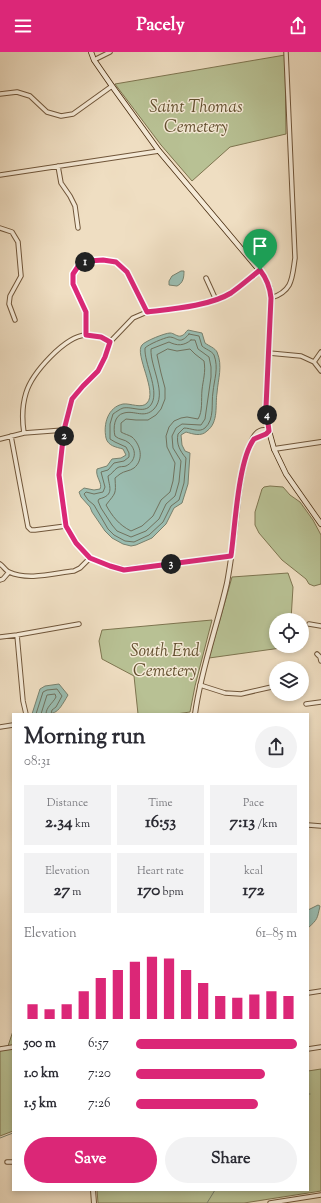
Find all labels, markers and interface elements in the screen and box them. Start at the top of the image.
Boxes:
text: Pacely [136,13,185,39]
icon: menu [12,15,34,37]
icon: share [287,15,309,37]
park label: Saint Thomas Cemetery [149,96,243,140]
pin [243,229,277,270]
icon: arrive [249,235,271,257]
pin: 1 [75,252,95,272]
text: 1 [83,254,87,270]
pin: 4 [257,405,277,425]
text: 4 [264,407,270,423]
pin: 2 [54,426,74,446]
text: 2 [61,428,67,444]
pin: 3 [161,554,181,574]
text: 3 [169,556,173,572]
map controls [269,613,309,701]
button: locate [269,613,309,653]
park label: South End Cemetery [130,640,200,684]
button: layers [269,661,309,701]
text: Morning run [24,722,146,754]
button: share [255,726,297,768]
text: 08:31 [24,753,50,771]
text: Distance [47,795,88,811]
text: Time [148,795,173,811]
text: Pace [243,795,264,811]
text: 2.34 [45,811,73,835]
text: 16:53 [145,811,176,835]
text: 7:13 [230,811,255,835]
text: km [73,816,90,832]
text: /km [255,816,277,832]
text: Elevation [45,863,90,879]
text: Heart rate [137,863,184,879]
text: kcal [244,863,263,879]
text: 27 [54,879,70,903]
text: 170 [137,879,160,903]
text: 172 [242,879,265,903]
text: m [70,884,81,900]
text: bpm [160,884,184,900]
text: Elevation [24,925,77,943]
text: 61–85 m [255,925,297,943]
text: 500 m [24,1035,56,1053]
text: 6:57 [88,1035,109,1053]
text: 1.0 km [24,1065,59,1083]
text: 7:20 [88,1065,111,1083]
text: 1.5 km [24,1095,57,1113]
text: 7:26 [88,1095,110,1113]
button: Save [24,1137,157,1183]
button: Share [165,1137,297,1183]

